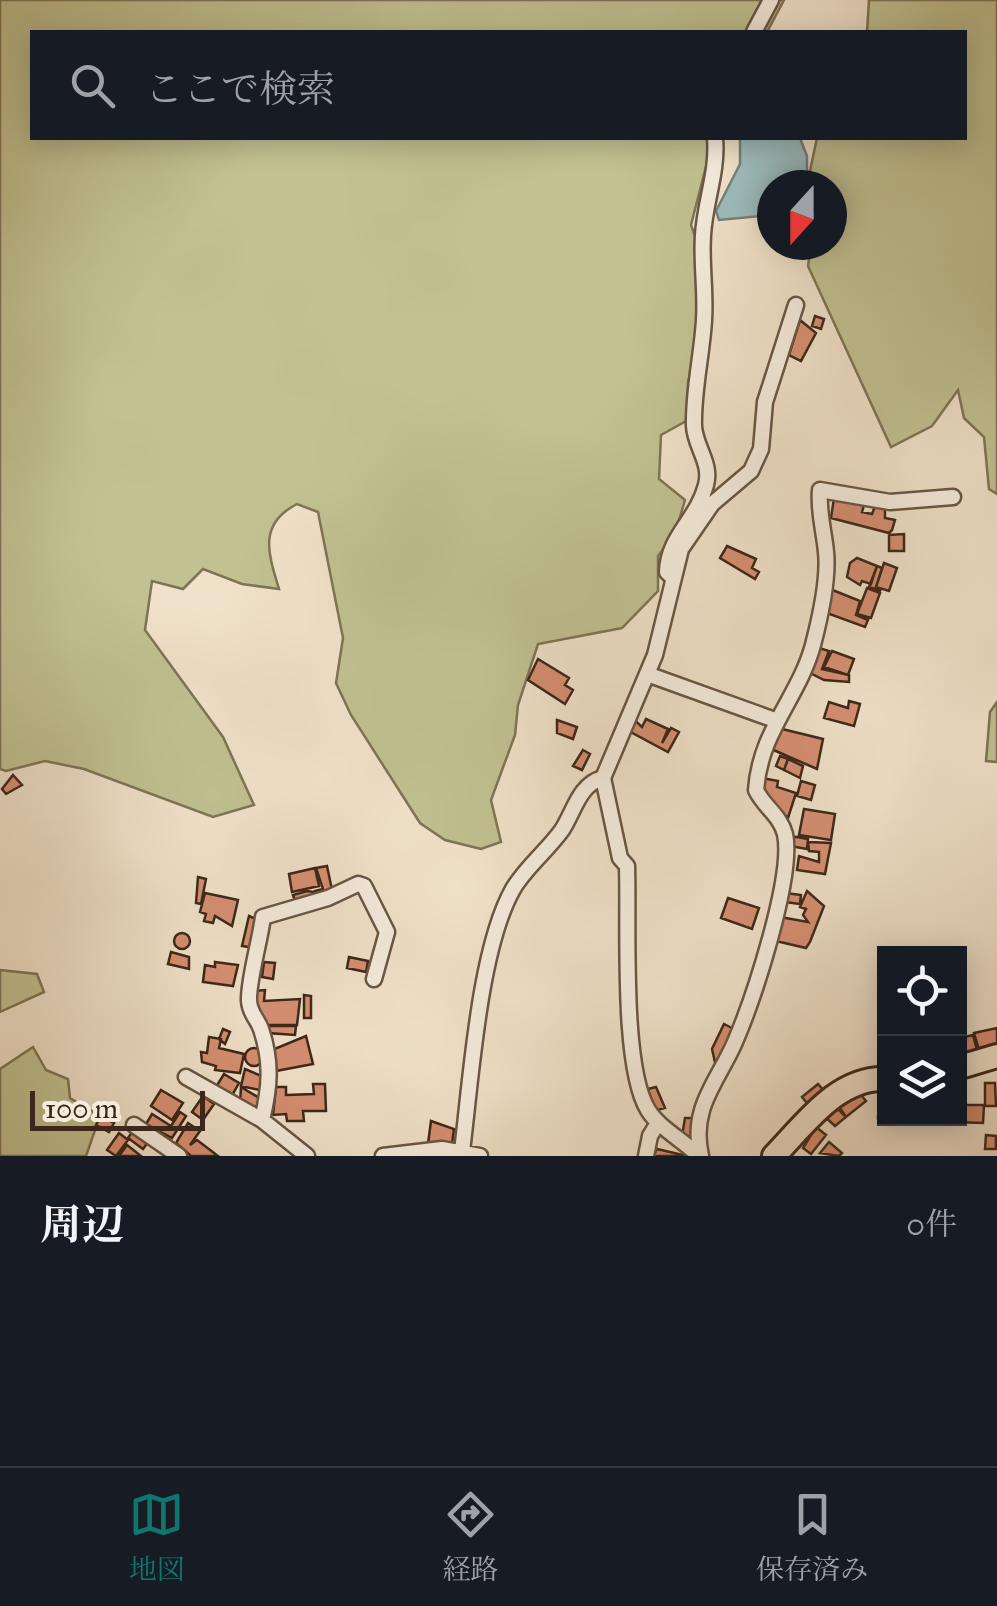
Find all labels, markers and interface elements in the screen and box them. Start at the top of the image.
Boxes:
search box [30,30,967,140]
icon: search [65,58,120,113]
text: ここで検索 [145,66,335,112]
north arrow [757,170,847,260]
map controls [877,946,967,1126]
button: locate [877,946,967,1036]
button: layers [877,1036,967,1126]
scale bar [30,1086,205,1130]
text: 100 m [45,1091,118,1126]
text: 周辺 [40,1199,124,1251]
text: 0件 [906,1205,957,1244]
tab: 地図 [129,1487,185,1587]
tab: 経路 [442,1487,498,1587]
tab: 保存済み [756,1487,868,1587]

